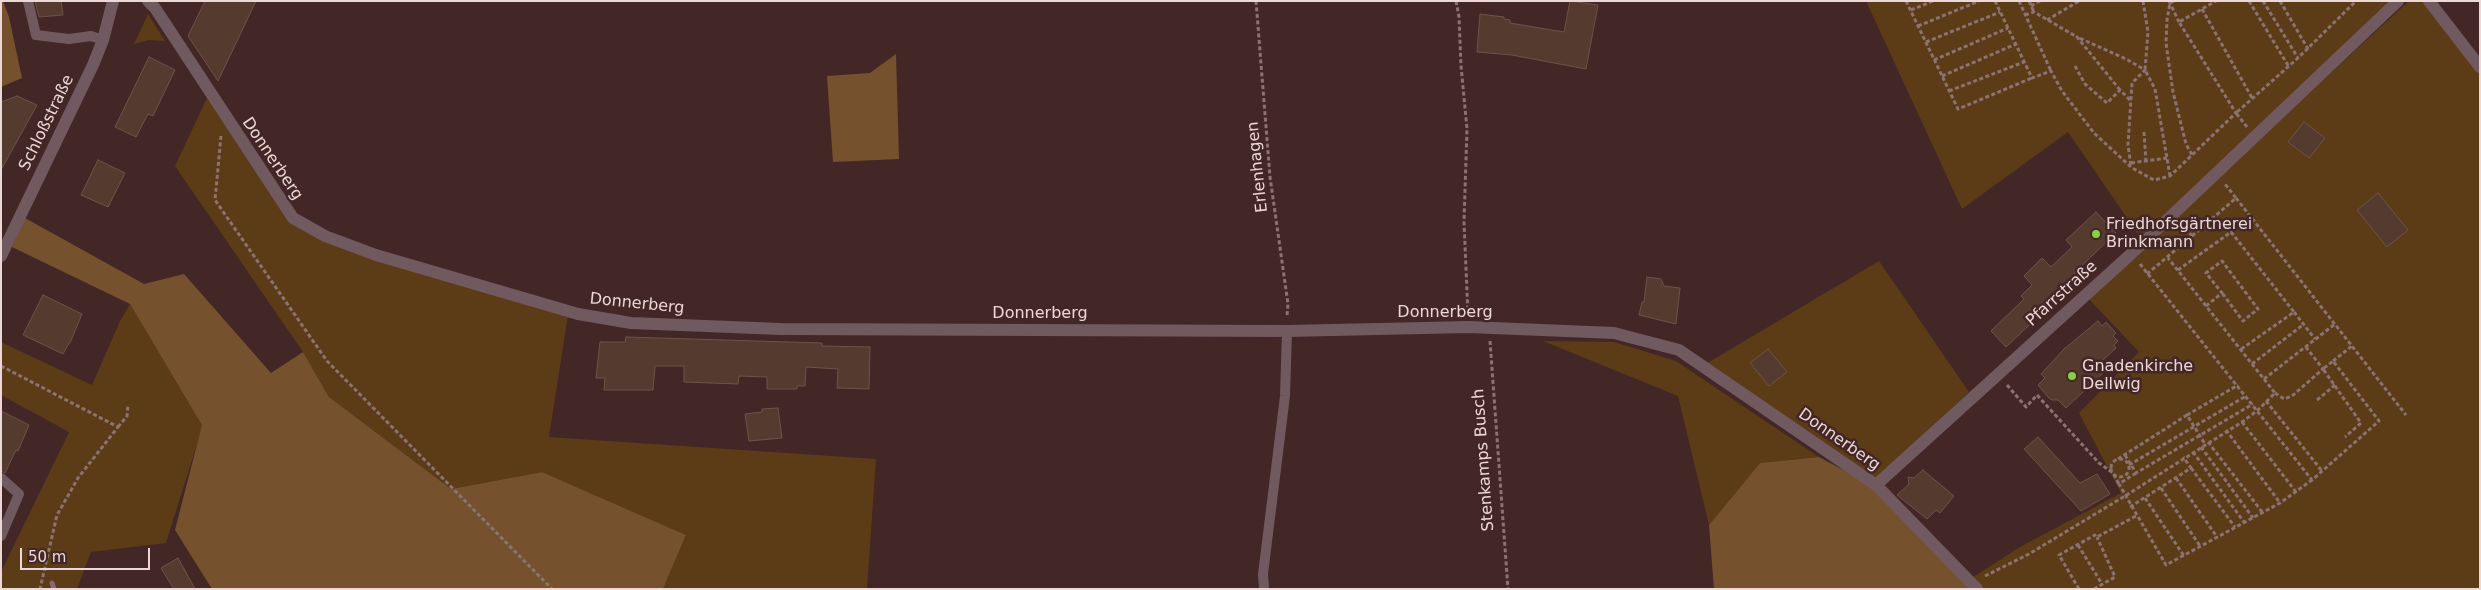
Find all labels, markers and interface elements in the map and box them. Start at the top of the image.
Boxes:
street label: Schloßstraße [16,72,78,174]
street label: Donnerberg [237,114,307,204]
street label: Erlenhagen [1244,121,1272,213]
place label: Friedhofsgärtnerei Brinkmann [2106,215,2252,253]
marker: Friedhofsgärtnerei Brinkmann [2090,228,2102,240]
street label: Pfarrstraße [2023,257,2101,331]
street label: Donnerberg [589,289,685,319]
street label: Donnerberg [1397,303,1493,323]
street label: Donnerberg [992,304,1088,324]
place label: Gnadenkirche Dellwig [2082,357,2193,395]
marker: Gnadenkirche Dellwig [2066,370,2078,382]
street label: Stenkamps Busch [1469,388,1499,532]
street label: Donnerberg [1794,405,1884,475]
scale bar [22,538,152,570]
text: 50 m [28,548,66,566]

